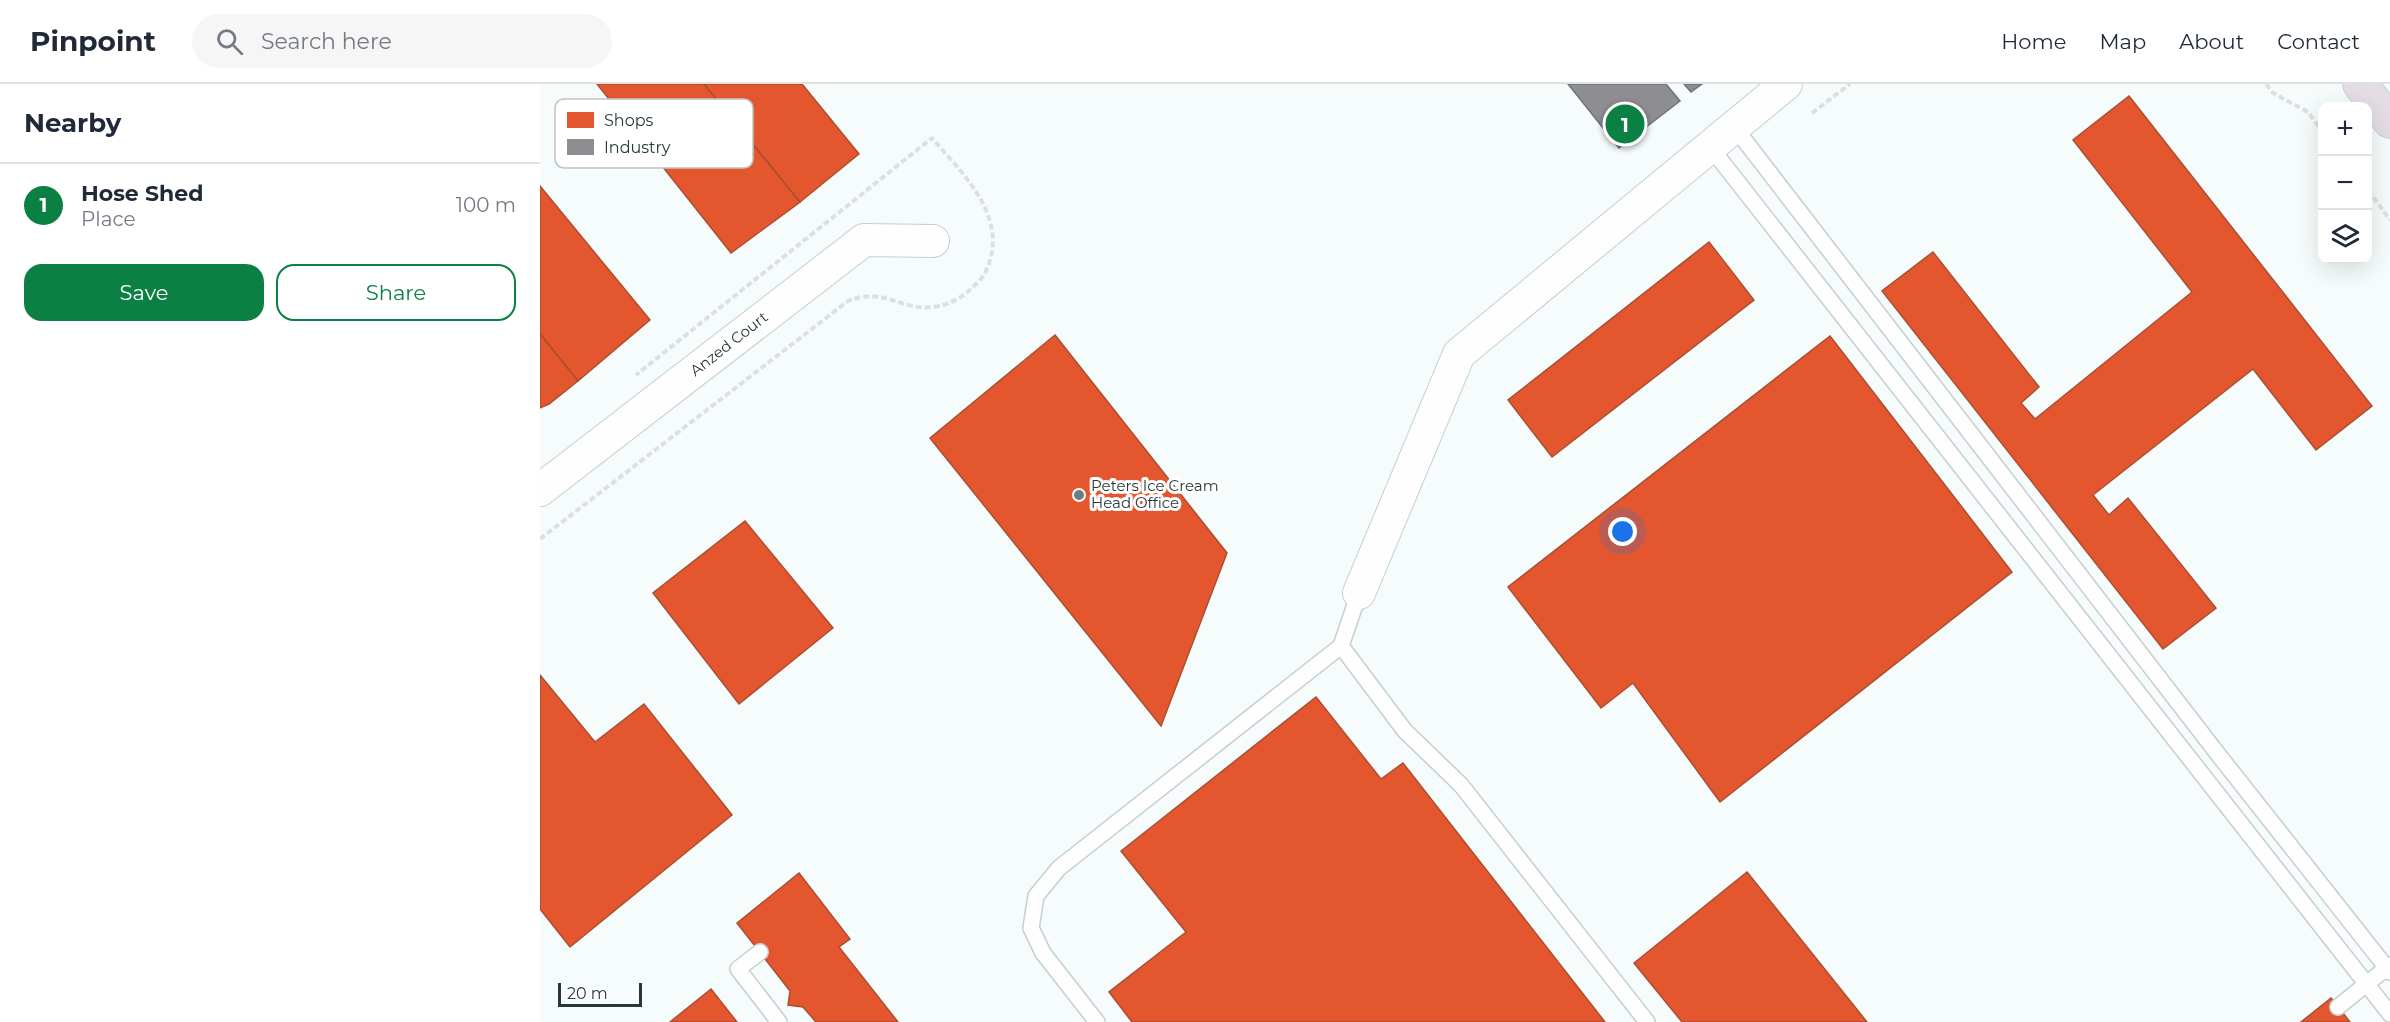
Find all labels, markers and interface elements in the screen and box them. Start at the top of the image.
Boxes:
search box [192,14,612,68]
text: Pinpoint [30,24,156,58]
icon: search [213,25,246,58]
text: Search here [261,28,392,55]
text: Home [2001,29,2066,54]
text: Map [2099,29,2146,54]
text: About [2179,29,2244,54]
text: Contact [2277,29,2360,54]
legend [555,99,753,168]
pin: 1 [1606,102,1644,147]
map controls [2318,102,2372,264]
button: + [2318,102,2372,156]
text: Nearby [24,107,121,139]
text: Shops [604,111,654,130]
text: Industry [604,138,671,157]
button: − [2318,156,2372,210]
text: Hose Shed [81,180,203,207]
text: 1 [40,193,47,217]
text: 100 m [456,193,516,217]
text: Place [81,207,136,231]
button: layers [2318,210,2372,264]
button: Save [24,264,264,321]
button: Share [276,264,516,321]
street label: Anzed Court [686,307,771,380]
place label: Peters Ice Cream Head Office [1091,476,1219,512]
marker: Peters Ice Cream Head Office [1072,488,1086,502]
your location [1608,517,1637,546]
scale bar [558,980,642,1008]
text: 20 m [567,984,608,1003]

